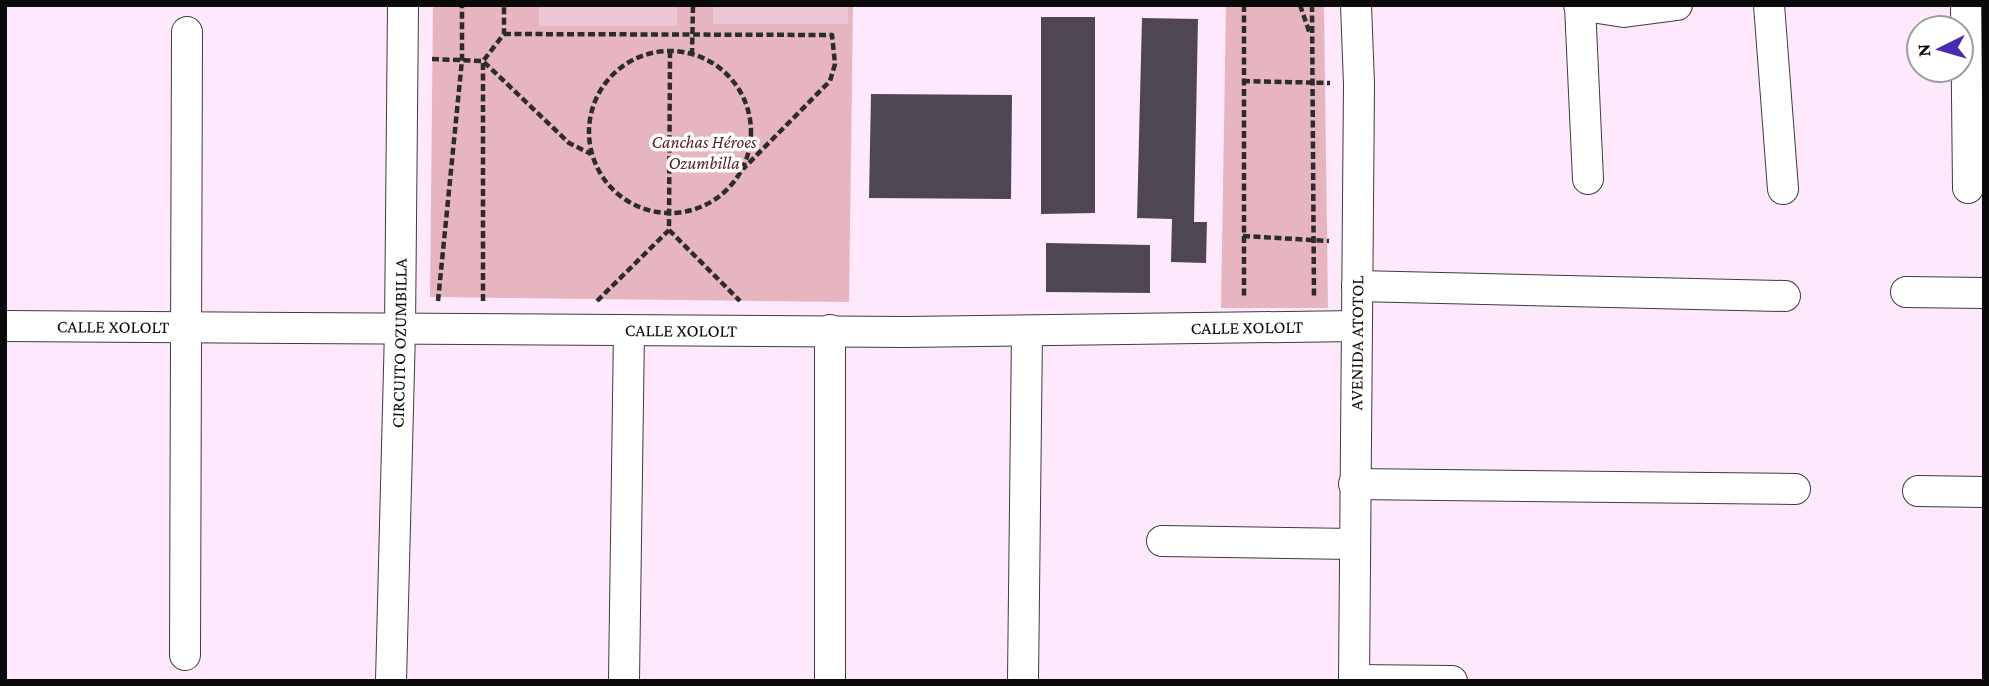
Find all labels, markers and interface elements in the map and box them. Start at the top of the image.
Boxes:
north arrow [1905,14,1975,84]
text: N [1913,43,1935,58]
park label: Canchas Héroes Ozumbilla [651,132,757,173]
street label: CIRCUITO OZUMBILLA [387,257,411,428]
street label: AVENIDA ATOTOL [1346,276,1367,410]
street label: CALLE XOLOLT [57,316,170,337]
street label: CALLE XOLOLT [1191,317,1304,338]
street label: CALLE XOLOLT [625,320,737,341]

